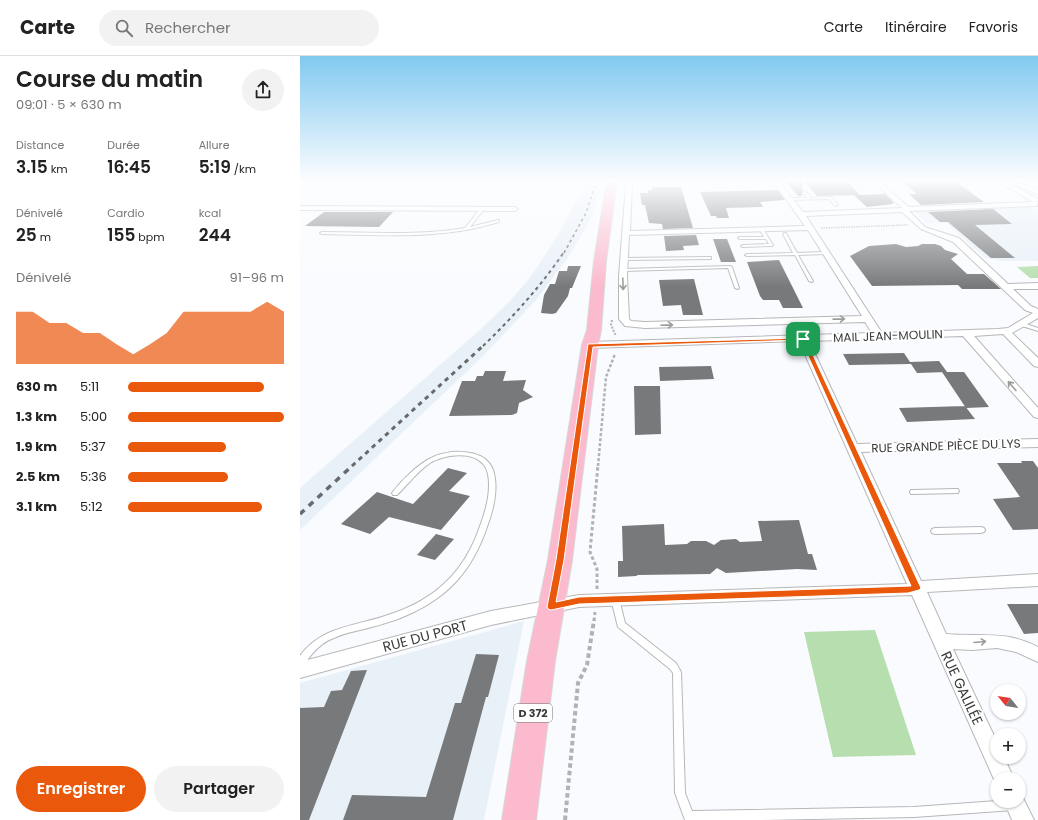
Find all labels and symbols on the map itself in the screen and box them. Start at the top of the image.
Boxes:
one-way arrow [619,277,627,290]
one-way arrow [832,315,845,323]
one-way arrow [660,321,673,328]
pin [786,322,820,356]
street label: MAIL JEAN-MOULIN [833,325,943,346]
one-way arrow [1008,380,1017,391]
street label: RUE GRANDE PIÈCE DU LYS [871,434,1021,457]
street label: RUE DU PORT [380,615,470,657]
one-way arrow [973,639,986,646]
street label: RUE GALILÉE [936,648,988,728]
north arrow [990,684,1026,720]
road number: D 372 [514,704,552,722]

